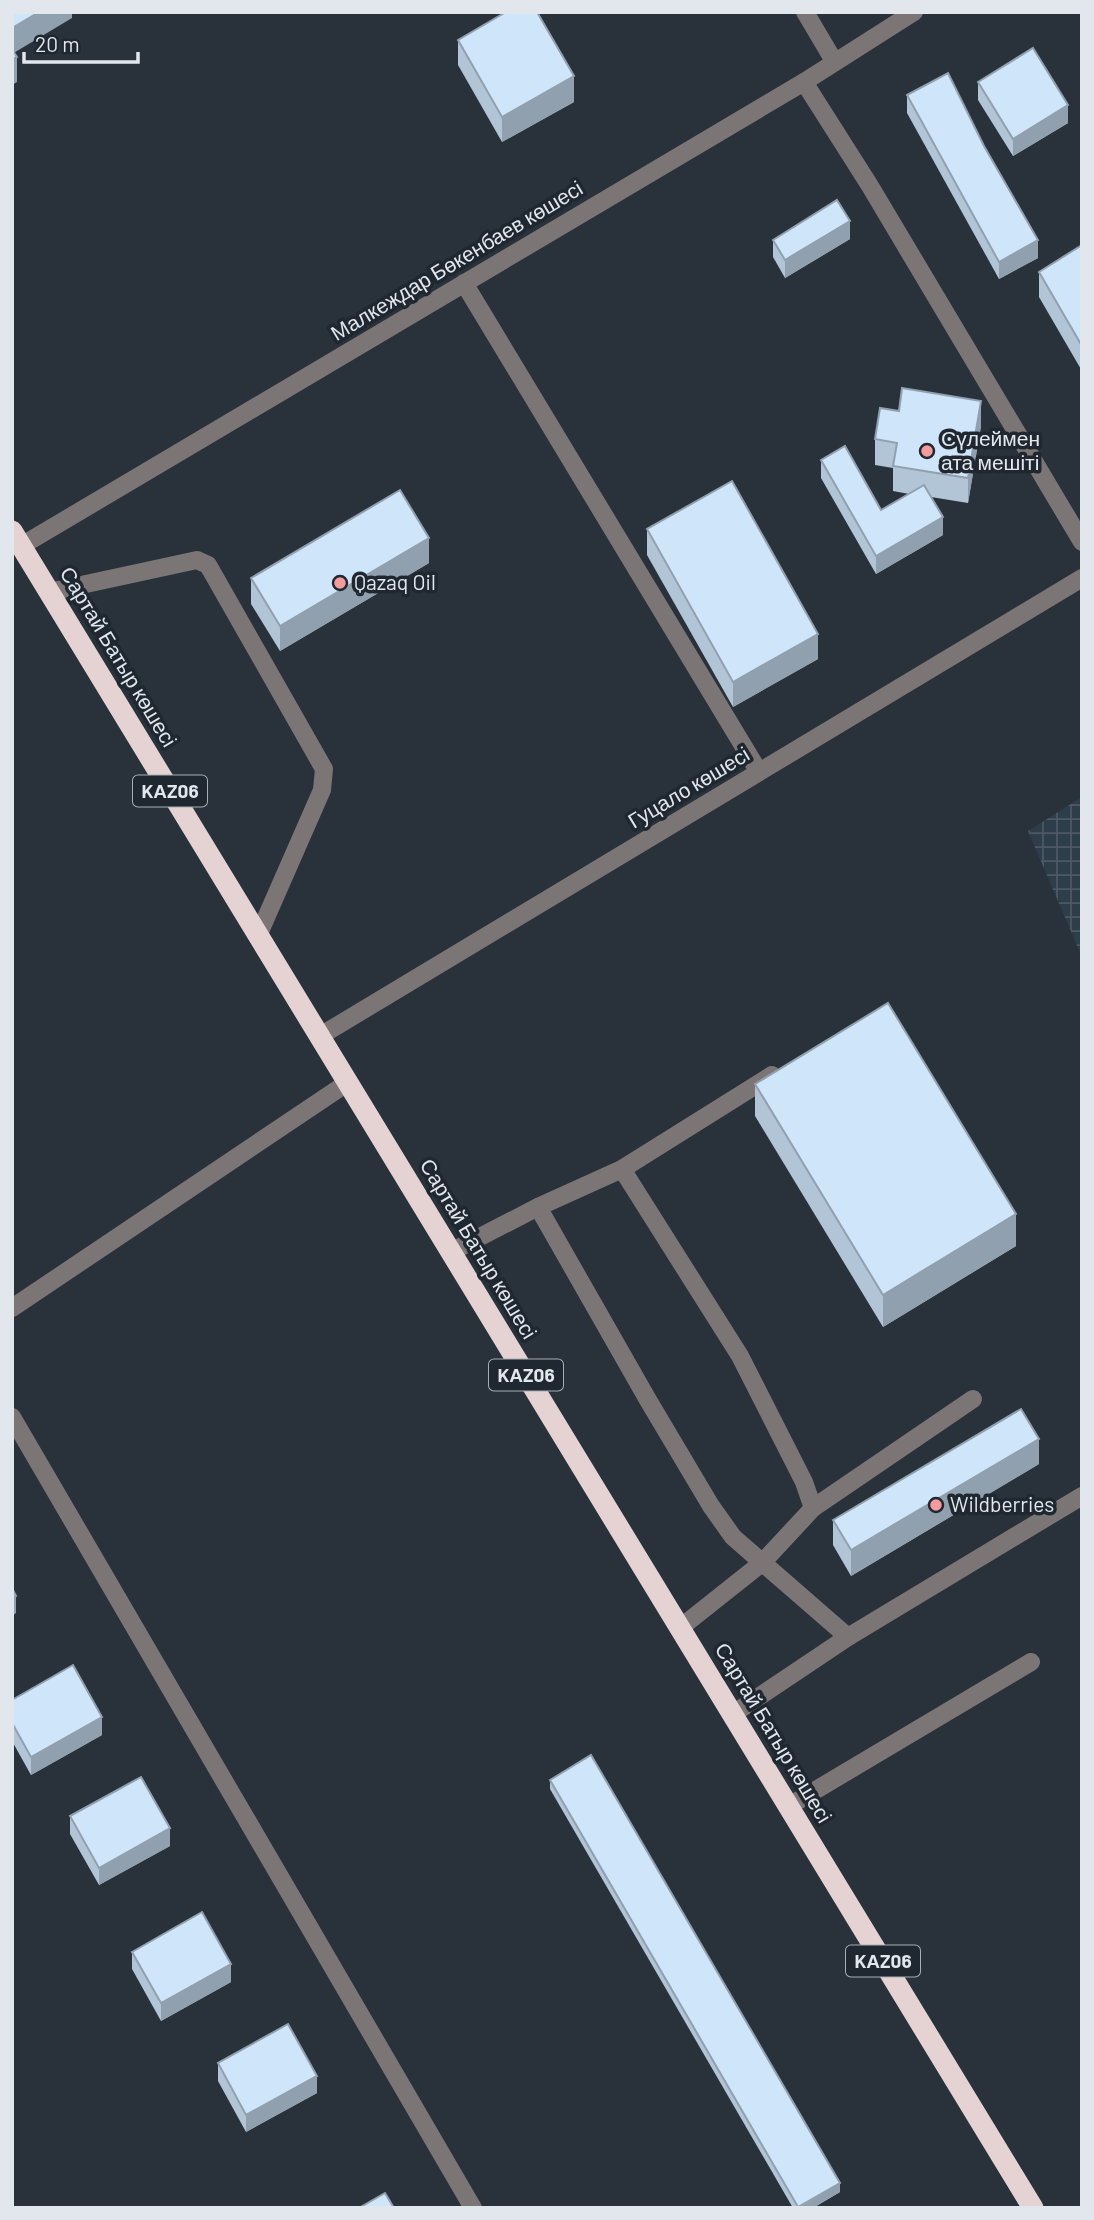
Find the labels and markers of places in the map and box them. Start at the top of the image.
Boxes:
place label: Сүлеймен ата мешіті [941,425,1040,474]
marker: Сүлеймен ата мешіті [919,443,935,459]
place label: Qazaq Oil [354,569,436,594]
marker: Qazaq Oil [332,575,348,591]
place label: Wildberries [950,1491,1054,1516]
marker: Wildberries [928,1497,944,1513]

